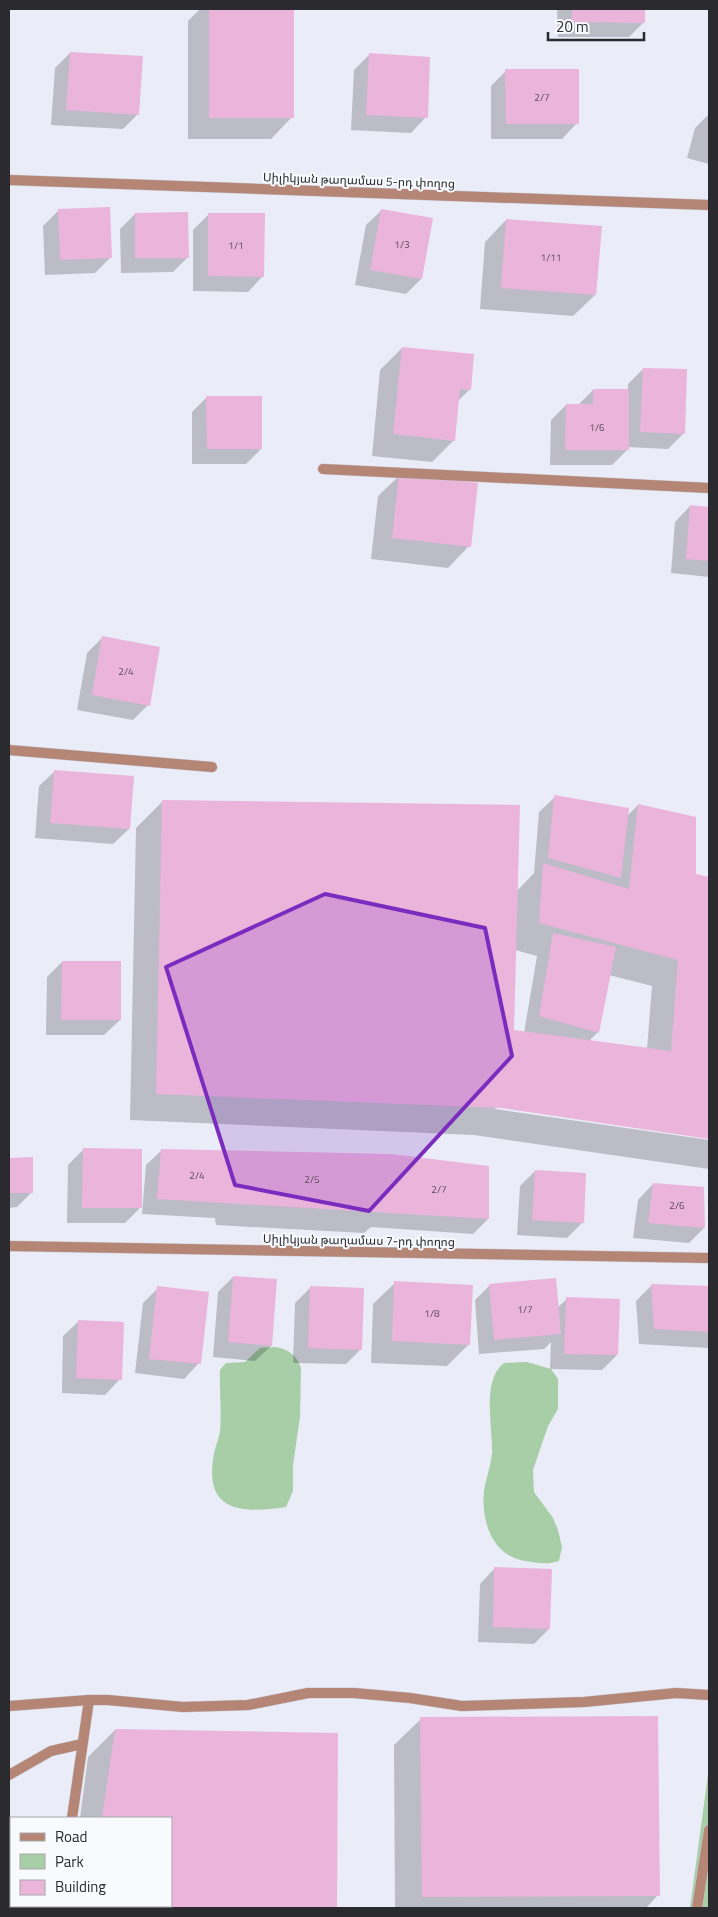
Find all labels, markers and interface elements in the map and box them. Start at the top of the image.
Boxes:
scale bar [548,10,644,42]
text: 20 m [556,15,589,38]
house number: 2/7 [534,90,550,105]
street label: Սիլիկյան թաղամաս 5-րդ փողոց [263,167,455,193]
house number: 1/3 [394,237,410,252]
house number: 1/1 [228,238,244,253]
house number: 1/11 [541,250,561,265]
house number: 1/6 [589,420,605,435]
house number: 2/4 [118,664,134,679]
house number: 2/4 [189,1168,205,1183]
house number: 2/5 [304,1172,320,1187]
house number: 2/7 [431,1182,447,1197]
house number: 2/6 [669,1198,685,1213]
street label: Սիլիկյան թաղամաս 7-րդ փողոց [263,1229,455,1251]
house number: 1/7 [517,1302,533,1317]
house number: 1/8 [424,1306,440,1321]
legend [10,1817,172,1907]
text: Road [55,1825,87,1848]
text: Park [55,1850,84,1873]
text: Building [55,1875,106,1898]

